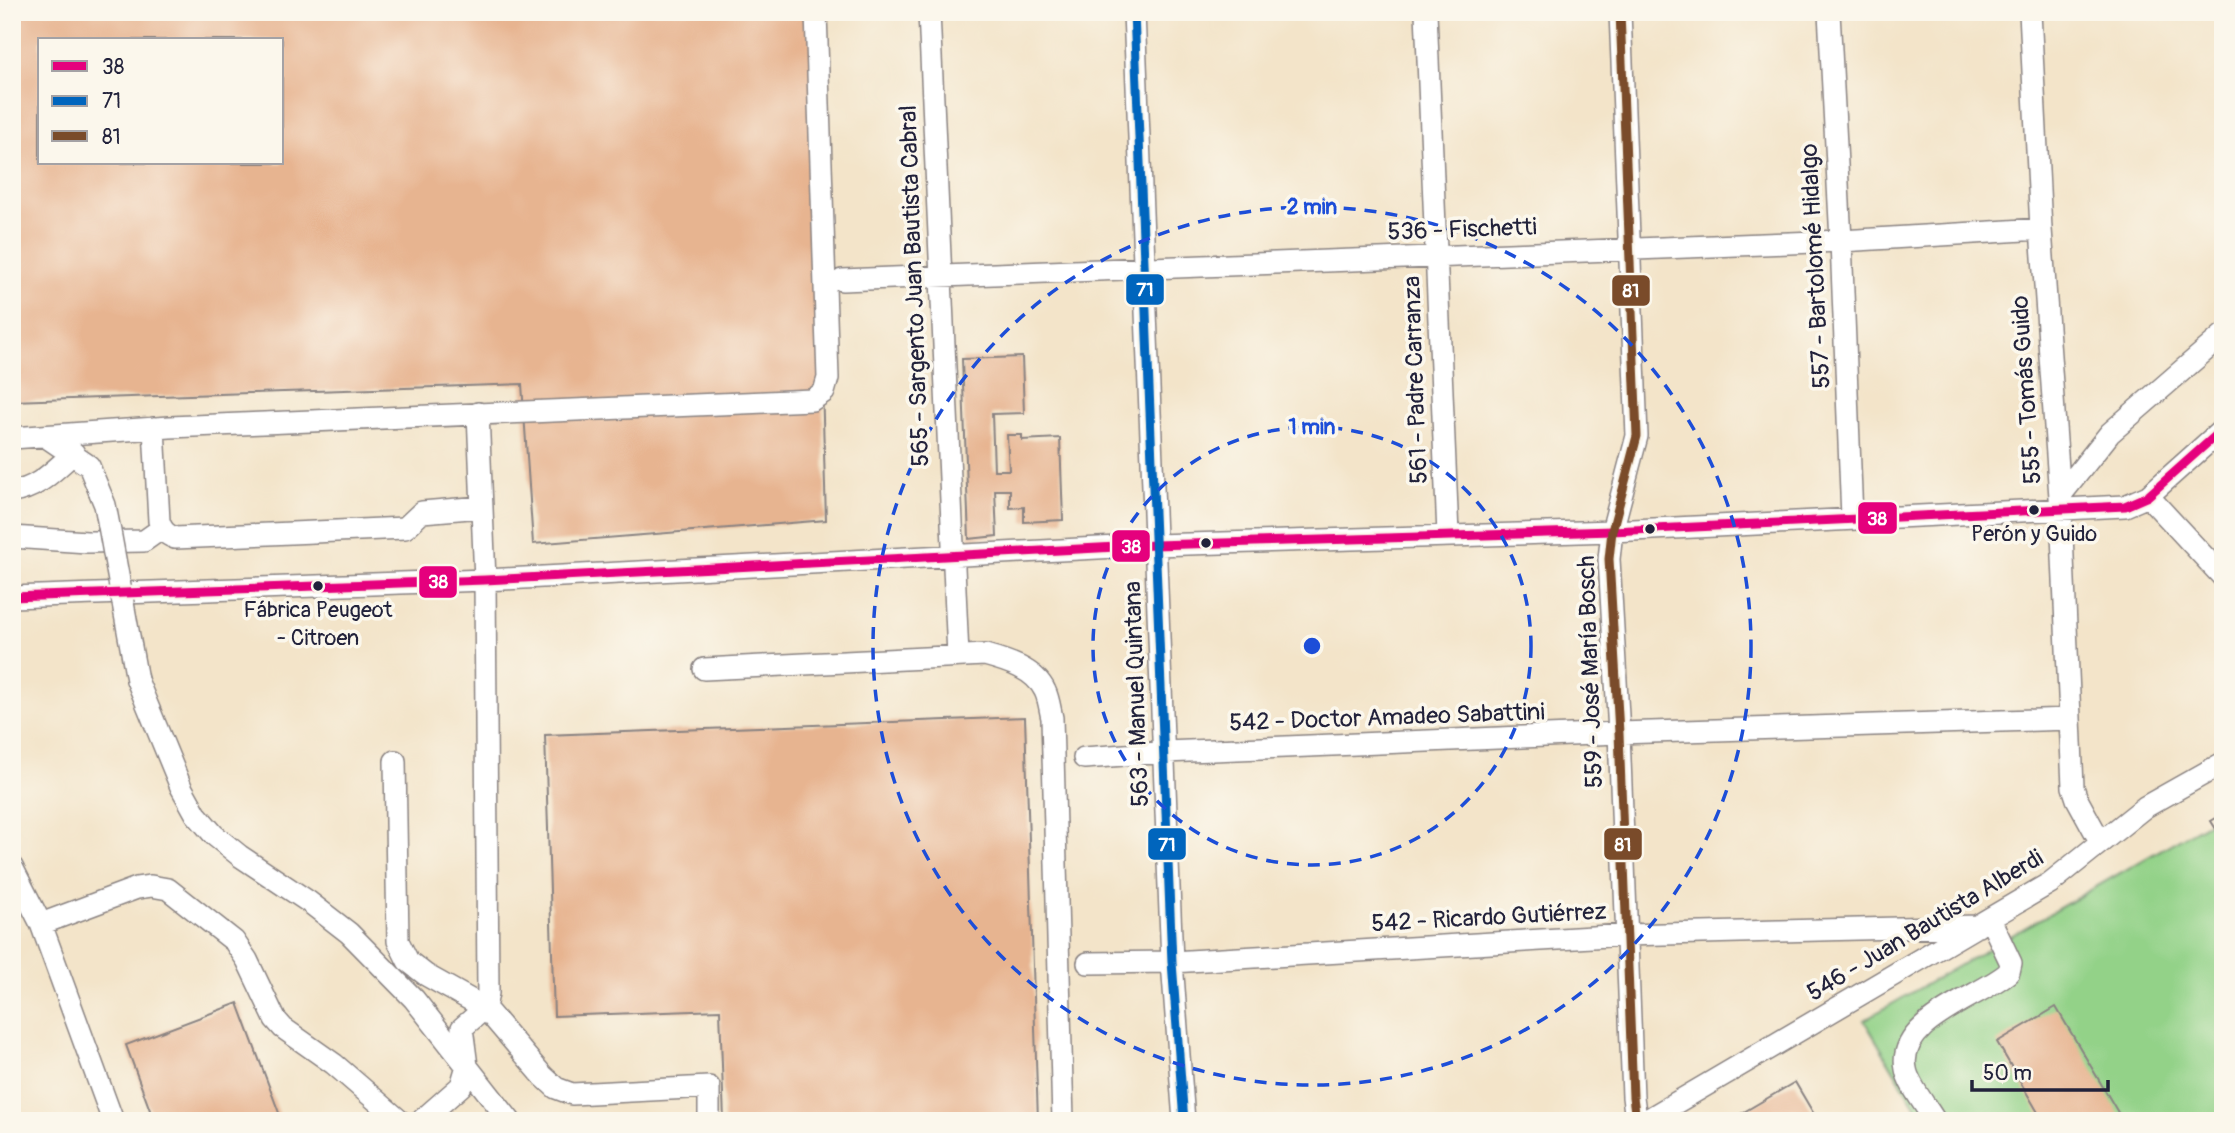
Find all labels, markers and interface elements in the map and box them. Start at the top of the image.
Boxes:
legend [38,38,284,164]
text: 38 [102,54,124,81]
text: 71 [102,88,121,115]
street label: 565 - Sargento Juan Bautista Cabral [894,105,935,467]
text: 81 [102,124,121,151]
street label: 557 - Bartolomé Hidalgo [1795,143,1836,389]
text: 2 min [1287,194,1337,221]
street label: 536 - Fischetti [1387,212,1537,247]
line badge: 71 [1125,273,1165,306]
line badge: 81 [1611,274,1651,307]
street label: 561 - Padre Carranza [1397,275,1434,484]
text: 71 [1136,278,1154,302]
text: 81 [1622,279,1640,303]
street label: 555 - Tomás Guido [2005,295,2048,485]
text: 1 min [1289,414,1336,441]
line badge: 38 [1857,501,1898,535]
marker: Perón y Guido [2027,503,2041,517]
text: 38 [1867,507,1888,531]
place label: Perón y Guido [1971,520,2097,548]
unlabelled marker [1643,522,1657,536]
line badge: 38 [1111,529,1151,563]
text: 38 [1121,535,1142,559]
unlabelled marker [1199,536,1213,550]
street label: 559 - José María Bosch [1572,555,1609,789]
line badge: 38 [418,565,458,599]
text: 38 [428,570,449,594]
marker: Fábrica Peugeot - Citroen [311,579,325,593]
street label: 563 - Manuel Quintana [1118,580,1155,807]
place label: Fábrica Peugeot - Citroen [244,596,393,652]
centre of rings [1300,634,1324,658]
street label: 542 - Doctor Amadeo Sabattini [1229,698,1545,737]
line badge: 71 [1147,827,1187,861]
line badge: 81 [1603,827,1643,861]
text: 71 [1158,833,1176,857]
text: 81 [1614,833,1632,857]
street label: 546 - Juan Bautista Alberdi [1802,843,2049,1007]
street label: 542 - Ricardo Gutiérrez [1371,897,1607,938]
scale bar [1972,1049,2109,1093]
text: 50 m [1983,1060,2032,1087]

